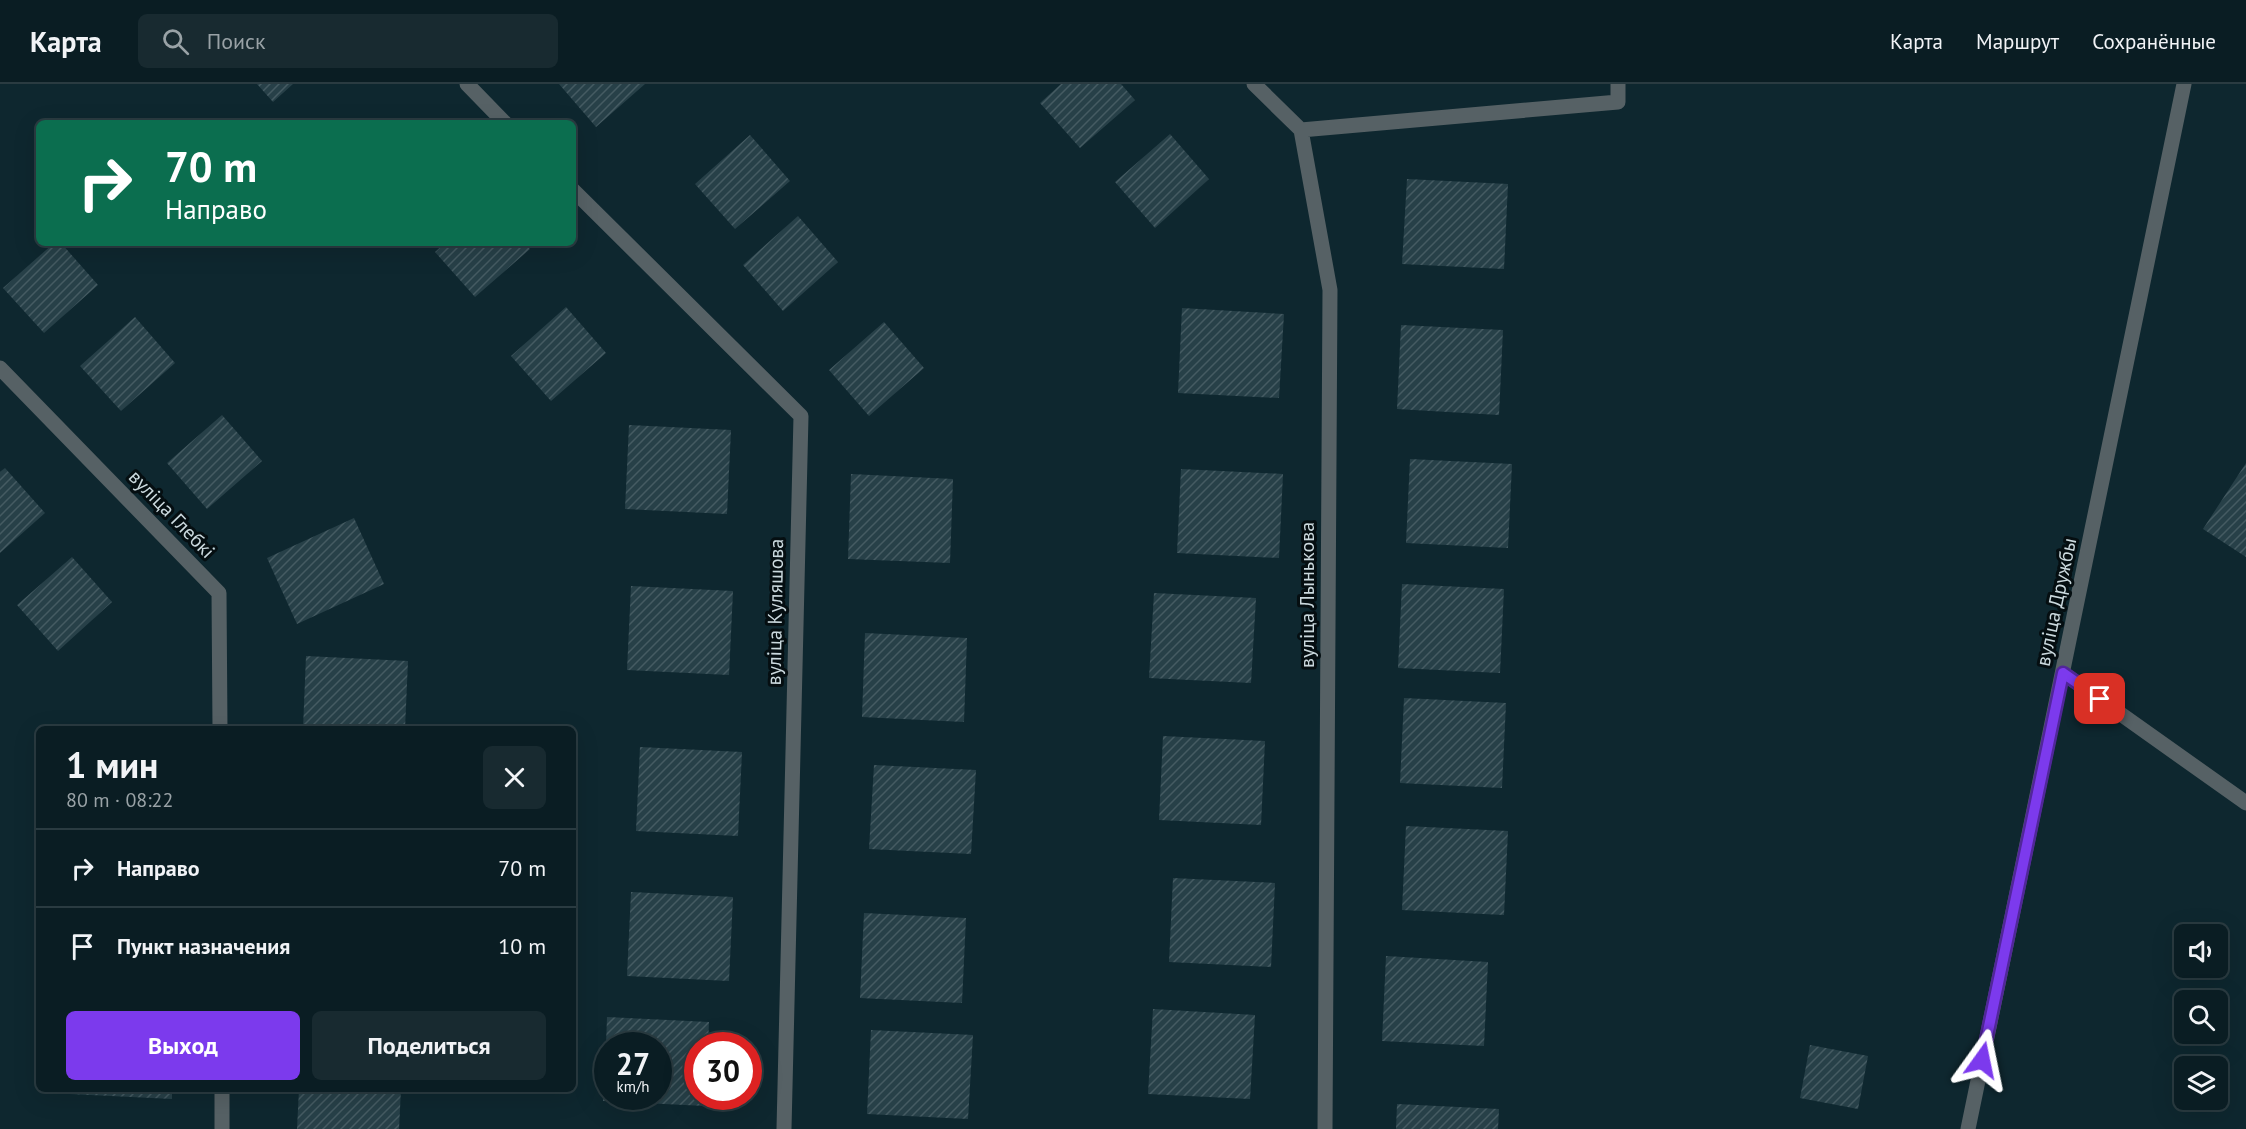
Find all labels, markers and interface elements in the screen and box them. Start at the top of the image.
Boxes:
search box [138,14,558,68]
text: Карта [30,23,102,60]
icon: search [159,25,192,58]
text: Поиск [207,27,266,55]
text: Карта [1890,28,1943,55]
text: Маршрут [1976,28,2059,55]
text: Сохранённые [2092,28,2216,55]
text: 70 m [165,139,257,194]
icon: right [66,144,144,222]
text: Направо [165,192,267,226]
street label: вуліца Глебкі [123,464,221,564]
street label: вуліца Лынькова [1294,522,1320,668]
street label: вуліца Дружбы [2030,535,2082,669]
street label: вуліца Куляшова [761,538,789,686]
pin [2074,673,2125,724]
icon: arrive [2083,682,2116,715]
text: 1 мин [66,741,158,788]
button: close [483,746,546,809]
text: 80 m · 08:22 [66,787,173,813]
icon: right [66,852,99,885]
text: Направо [117,854,200,882]
text: 70 m [498,854,546,882]
map controls [2174,924,2228,1110]
button: sound [2174,924,2228,978]
icon: arrive [66,930,99,963]
text: Пункт назначения [117,932,290,960]
text: 10 m [498,932,546,960]
button: search [2174,990,2228,1044]
button: Выход [66,1011,300,1080]
button: Поделиться [312,1011,546,1080]
position arrow [1950,1028,2014,1092]
speed limit sign: 30 [684,1032,762,1110]
text: 27 [616,1044,650,1083]
button: layers [2174,1056,2228,1110]
text: km/h [617,1077,649,1096]

